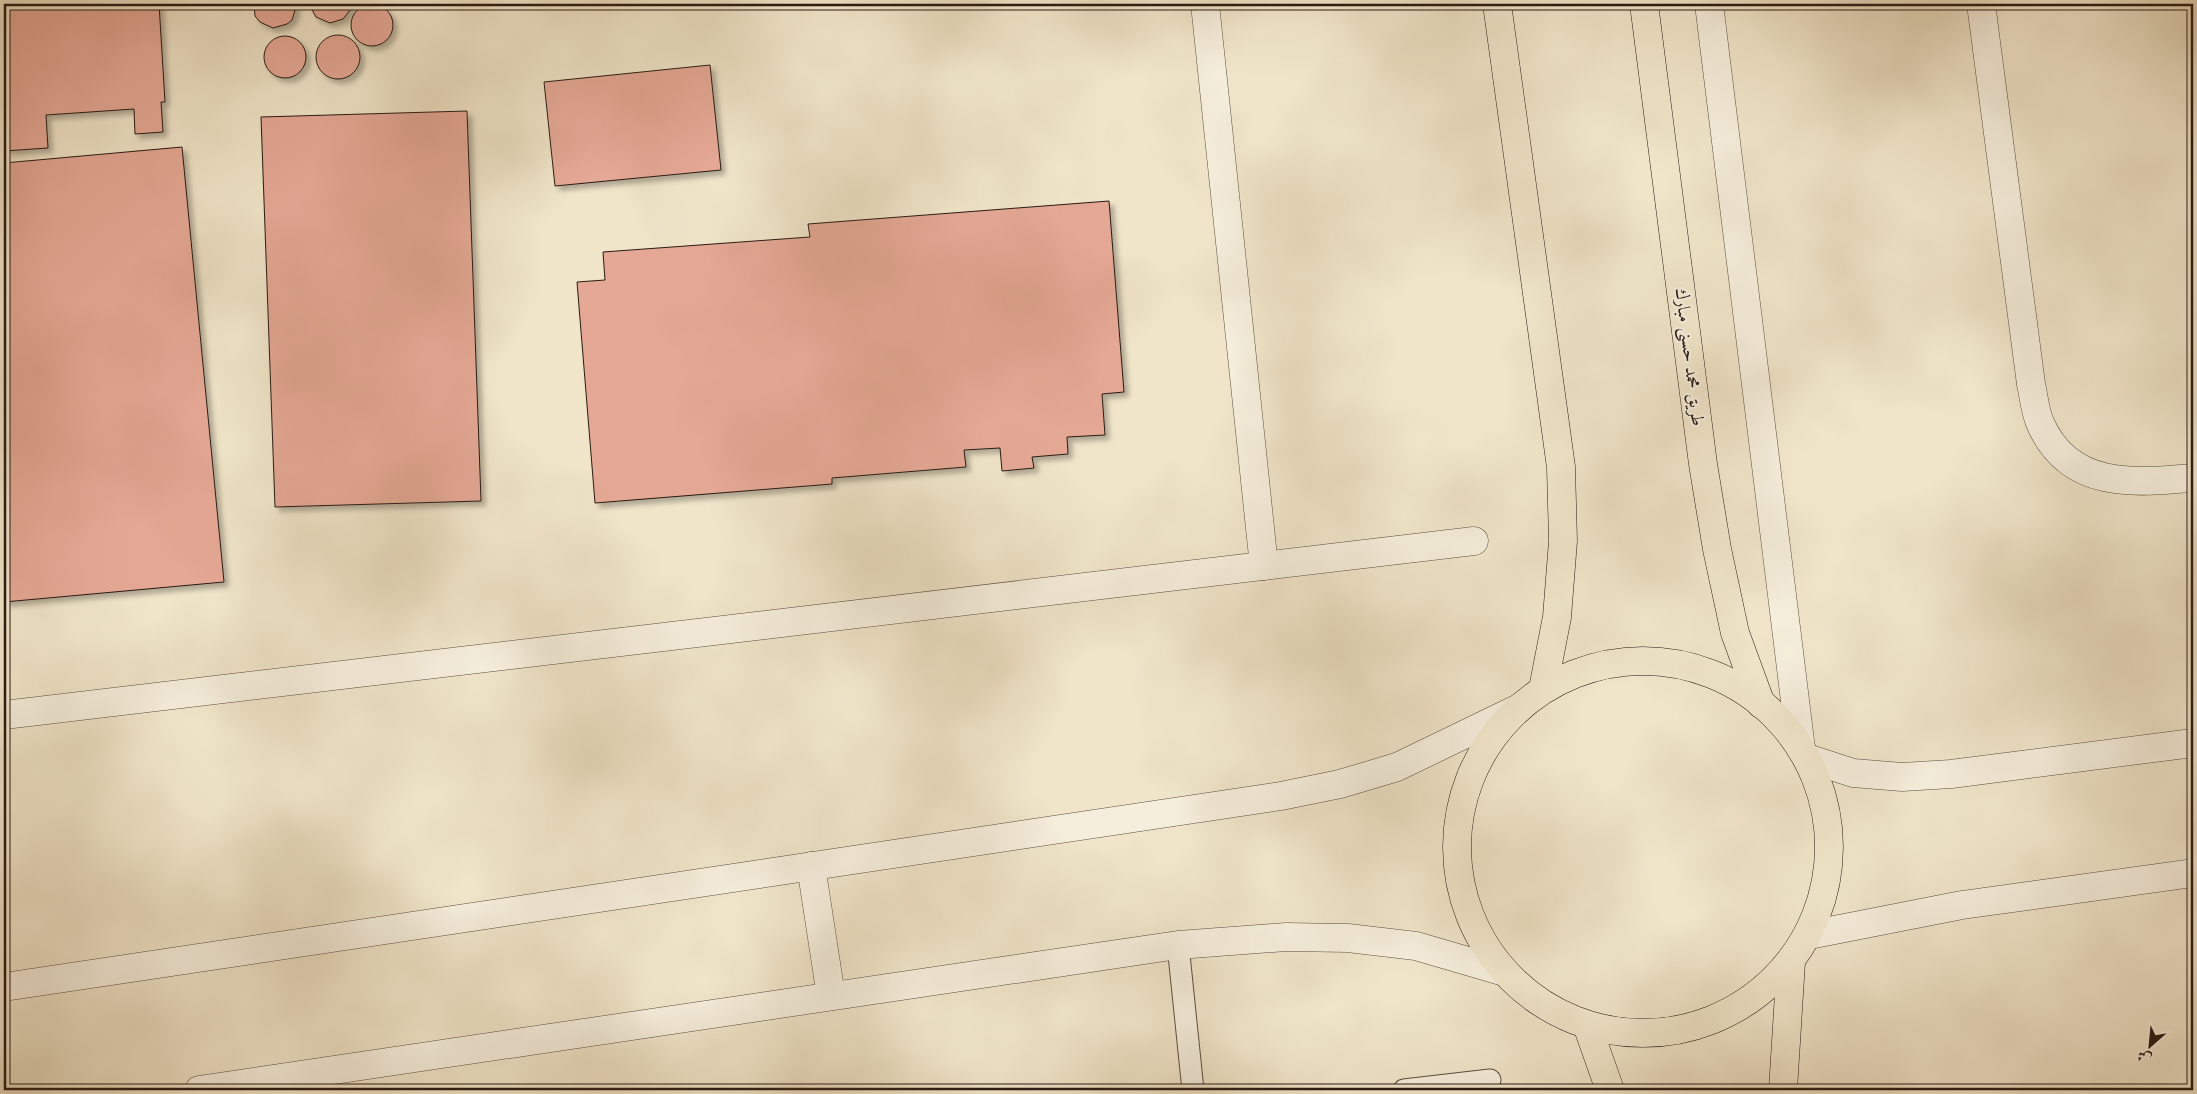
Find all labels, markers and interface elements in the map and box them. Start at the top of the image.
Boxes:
street label: طريق محمد حسنى مبارك [1669,287,1707,428]
north arrow [2124,1022,2174,1072]
text: ش [2135,1047,2154,1066]

